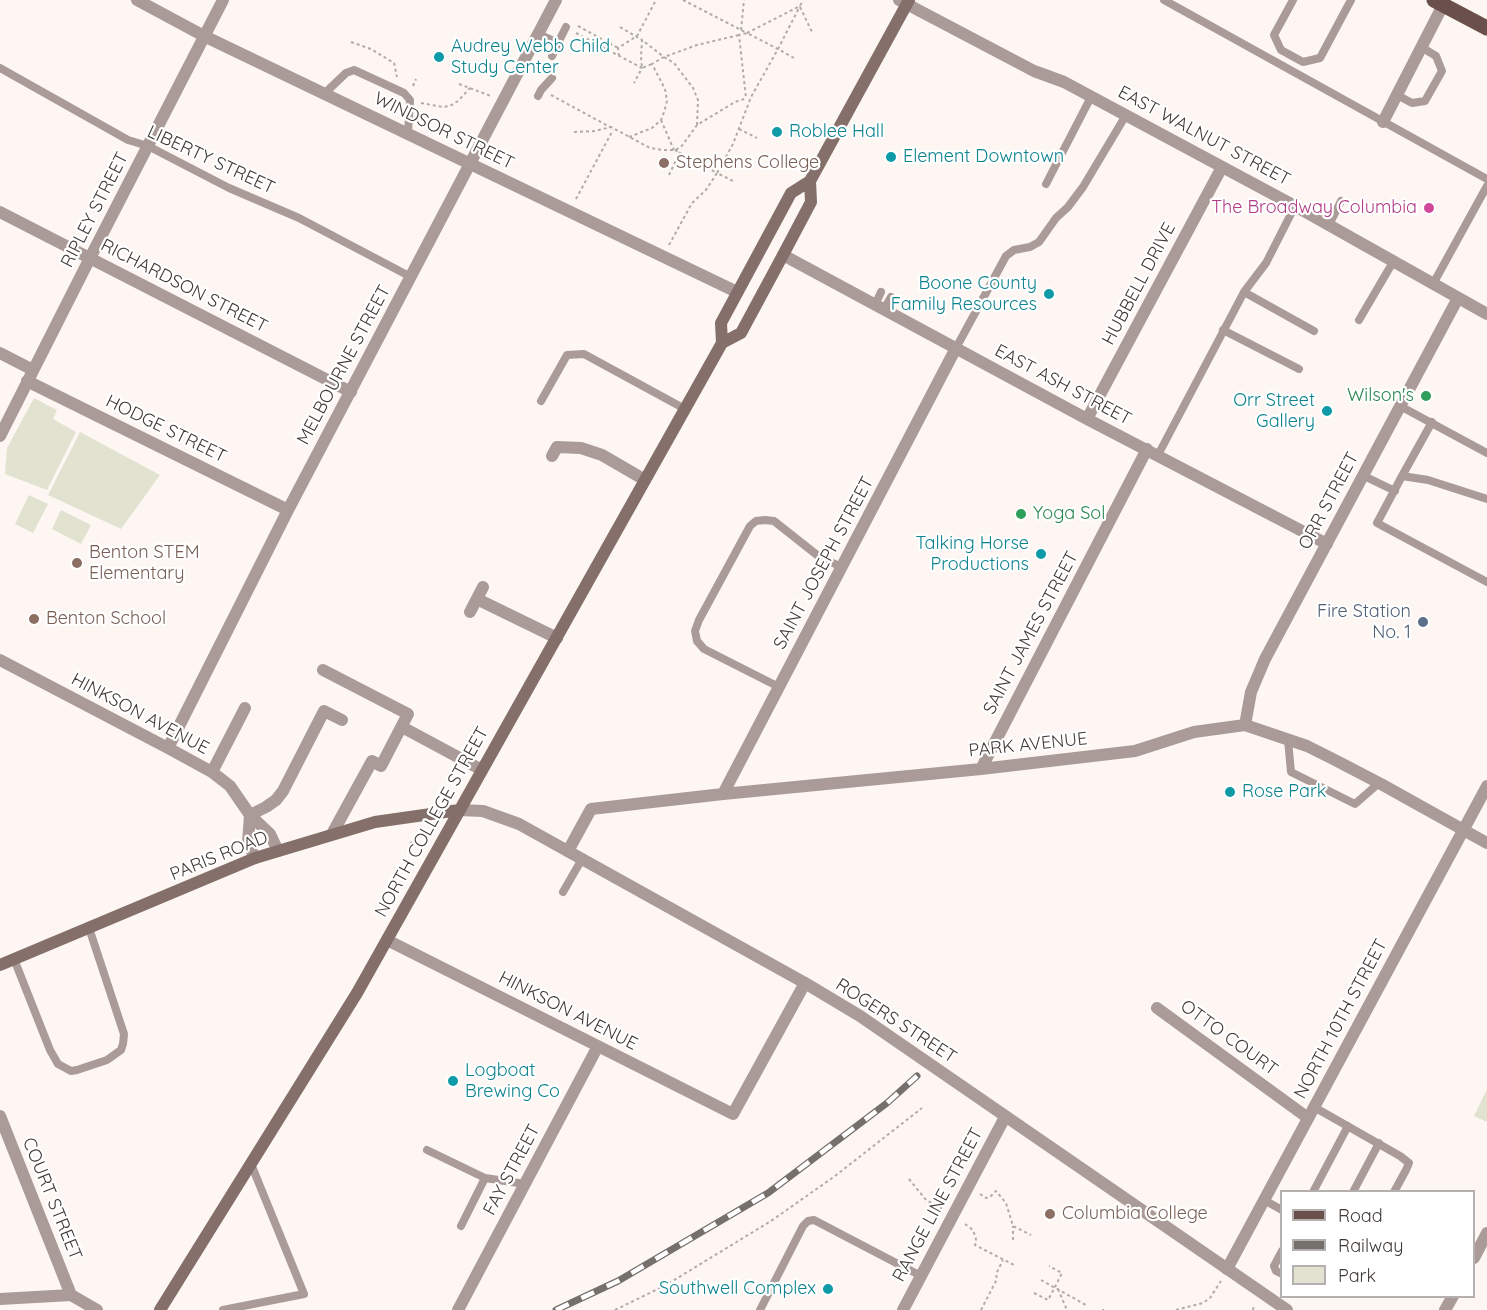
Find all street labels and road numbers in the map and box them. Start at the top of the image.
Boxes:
street label: EAST WALNUT STREET [1114,81,1294,191]
street label: WINDSOR STREET [370,88,518,174]
street label: LIBERTY STREET [144,121,278,199]
street label: RIPLEY STREET [57,149,133,271]
street label: HUBBELL DRIVE [1098,219,1180,349]
street label: RICHARDSON STREET [97,235,271,337]
street label: MELBOURNE STREET [293,281,395,449]
street label: EAST ASH STREET [991,340,1135,430]
street label: HODGE STREET [102,390,230,468]
street label: ORR STREET [1294,449,1364,553]
street label: SAINT JOSEPH STREET [769,473,879,653]
street label: SAINT JAMES STREET [979,548,1083,718]
street label: HINKSON AVENUE [67,669,213,759]
street label: NORTH COLLEGE STREET [371,723,493,921]
street label: PARK AVENUE [968,728,1088,762]
street label: PARIS ROAD [167,827,271,885]
street label: NORTH 10TH STREET [1290,936,1392,1102]
street label: HINKSON AVENUE [495,967,641,1055]
street label: ROGERS STREET [831,974,961,1068]
street label: OTTO COURT [1176,995,1282,1081]
street label: FAY STREET [479,1121,545,1219]
street label: RANGE LINE STREET [888,1124,988,1286]
street label: COURT STREET [18,1135,86,1263]

